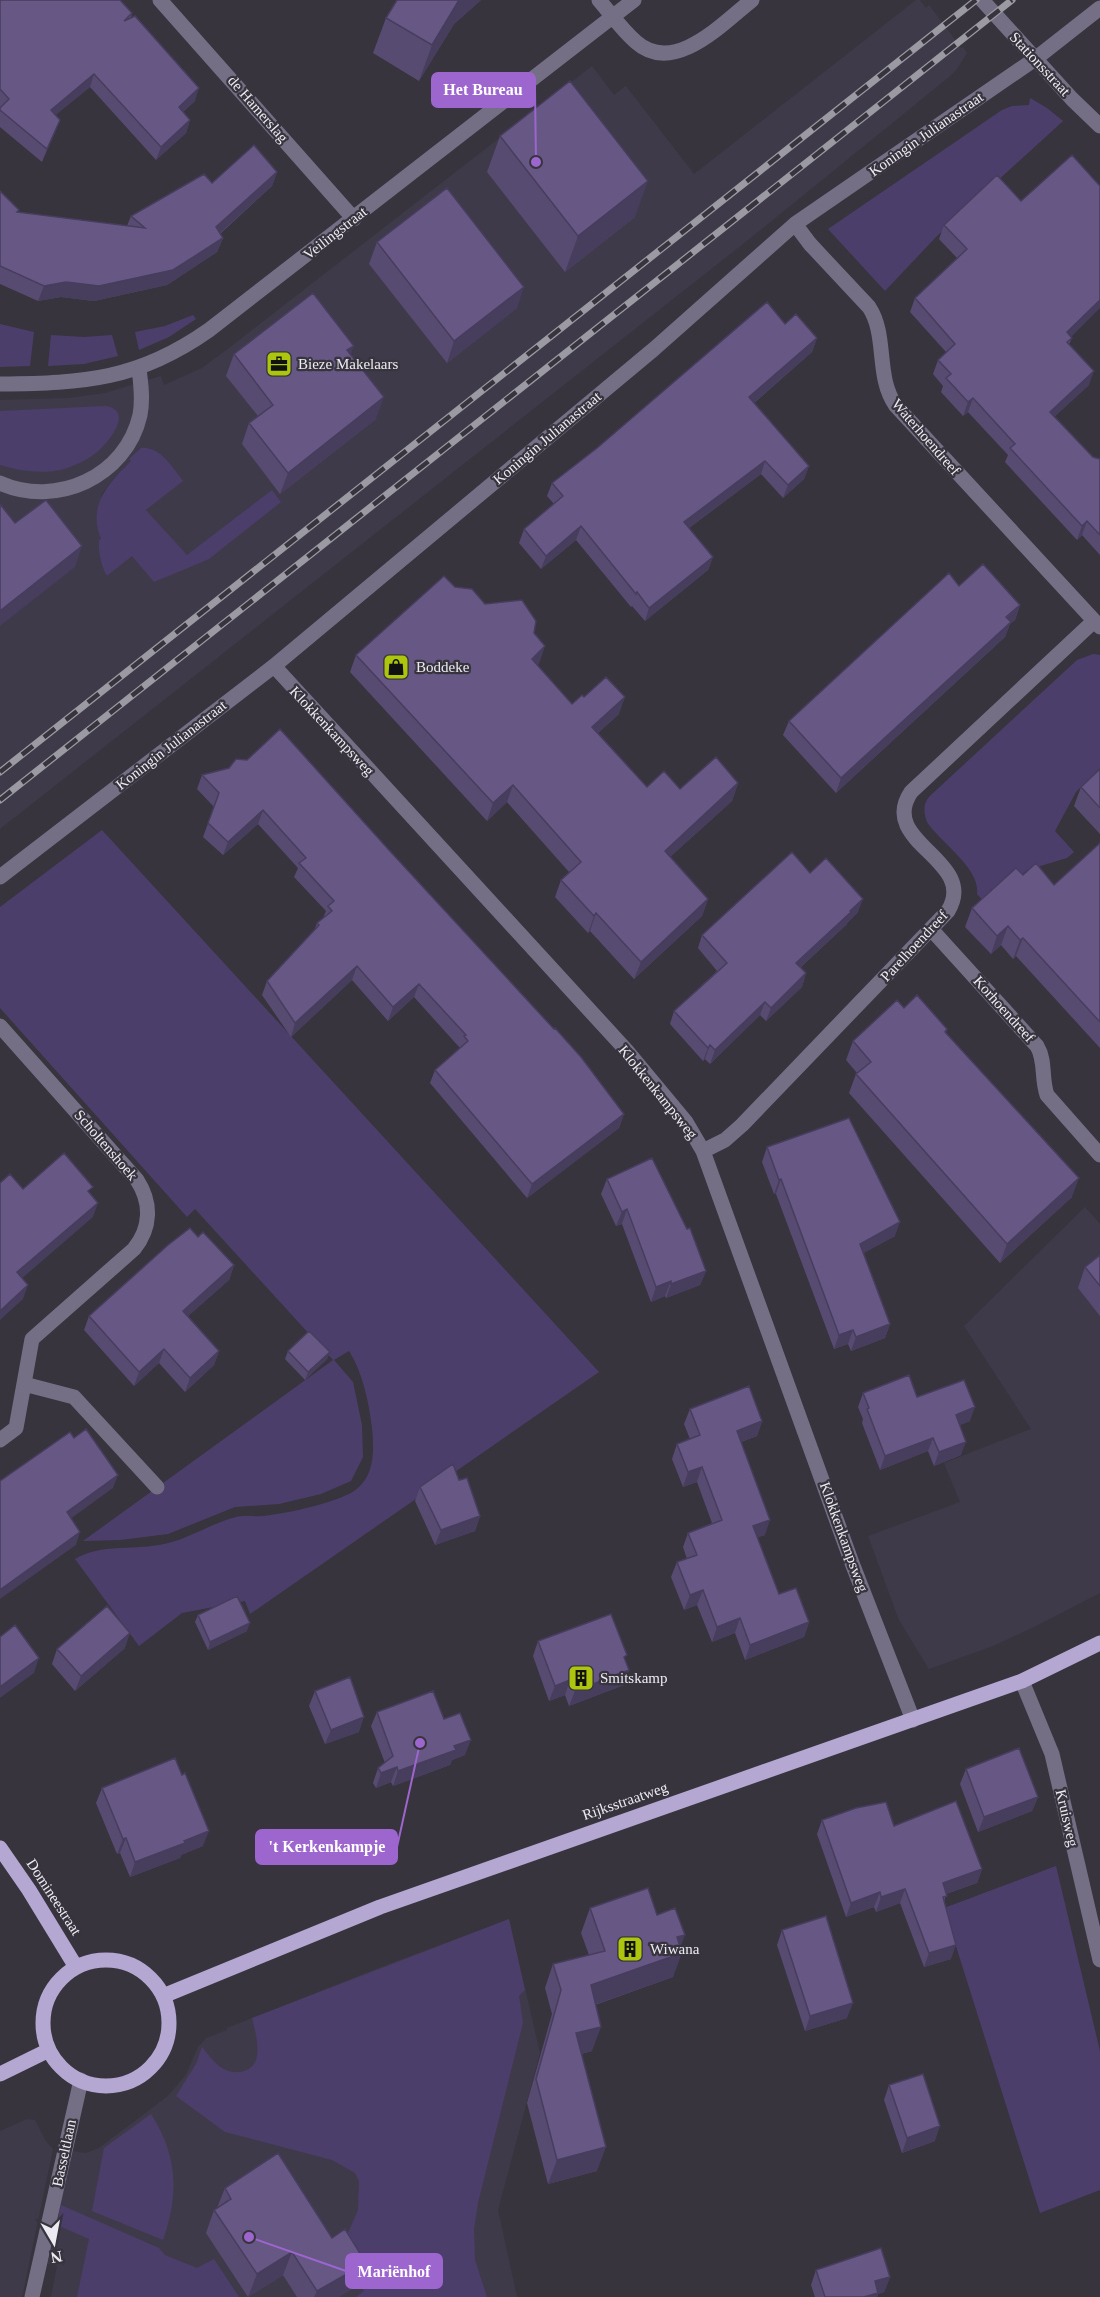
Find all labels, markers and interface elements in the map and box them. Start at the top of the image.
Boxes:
street label: Stationsstraat [1007,29,1074,100]
street label: de Hamerslag [225,72,292,146]
callout: Het Bureau [432,73,535,107]
text: Het Bureau [443,81,523,98]
street label: Koningin Julianastraat [866,88,987,179]
street label: Veilingstraat [300,203,370,263]
office icon: Bieze Makelaars [264,349,294,379]
place label: Bieze Makelaars [298,356,399,372]
street label: Koningin Julianastraat [490,388,605,488]
street label: Waterhoendreef [889,396,963,478]
shop icon: Boddeke [381,652,411,682]
place label: Boddeke [416,659,470,675]
street label: Klokkenkampsweg [287,683,378,779]
street label: Koningin Julianastraat [113,697,230,793]
street label: Parelhoendreef [877,907,951,985]
street label: Korhoendreef [970,973,1038,1045]
street label: Klokkenkampsweg [615,1042,701,1142]
street label: Scholtenshoek [71,1107,141,1184]
street label: Klokkenkampsweg [817,1480,871,1595]
building icon: Smitskamp [566,1663,596,1693]
place label: Smitskamp [600,1670,668,1686]
street label: Rijksstraatweg [580,1779,670,1823]
street label: Kruisweg [1053,1788,1081,1849]
callout: 't Kerkenkampje [256,1830,397,1864]
text: 't Kerkenkampje [269,1838,385,1856]
street label: Domineestraat [23,1856,85,1939]
building icon: Wiwana [615,1934,645,1964]
place label: Wiwana [650,1941,700,1957]
street label: Basseltlaan [49,2117,79,2188]
north arrow [24,2213,84,2273]
text: N [49,2248,64,2267]
callout: Mariënhof [346,2254,442,2288]
text: Mariënhof [358,2263,431,2280]

